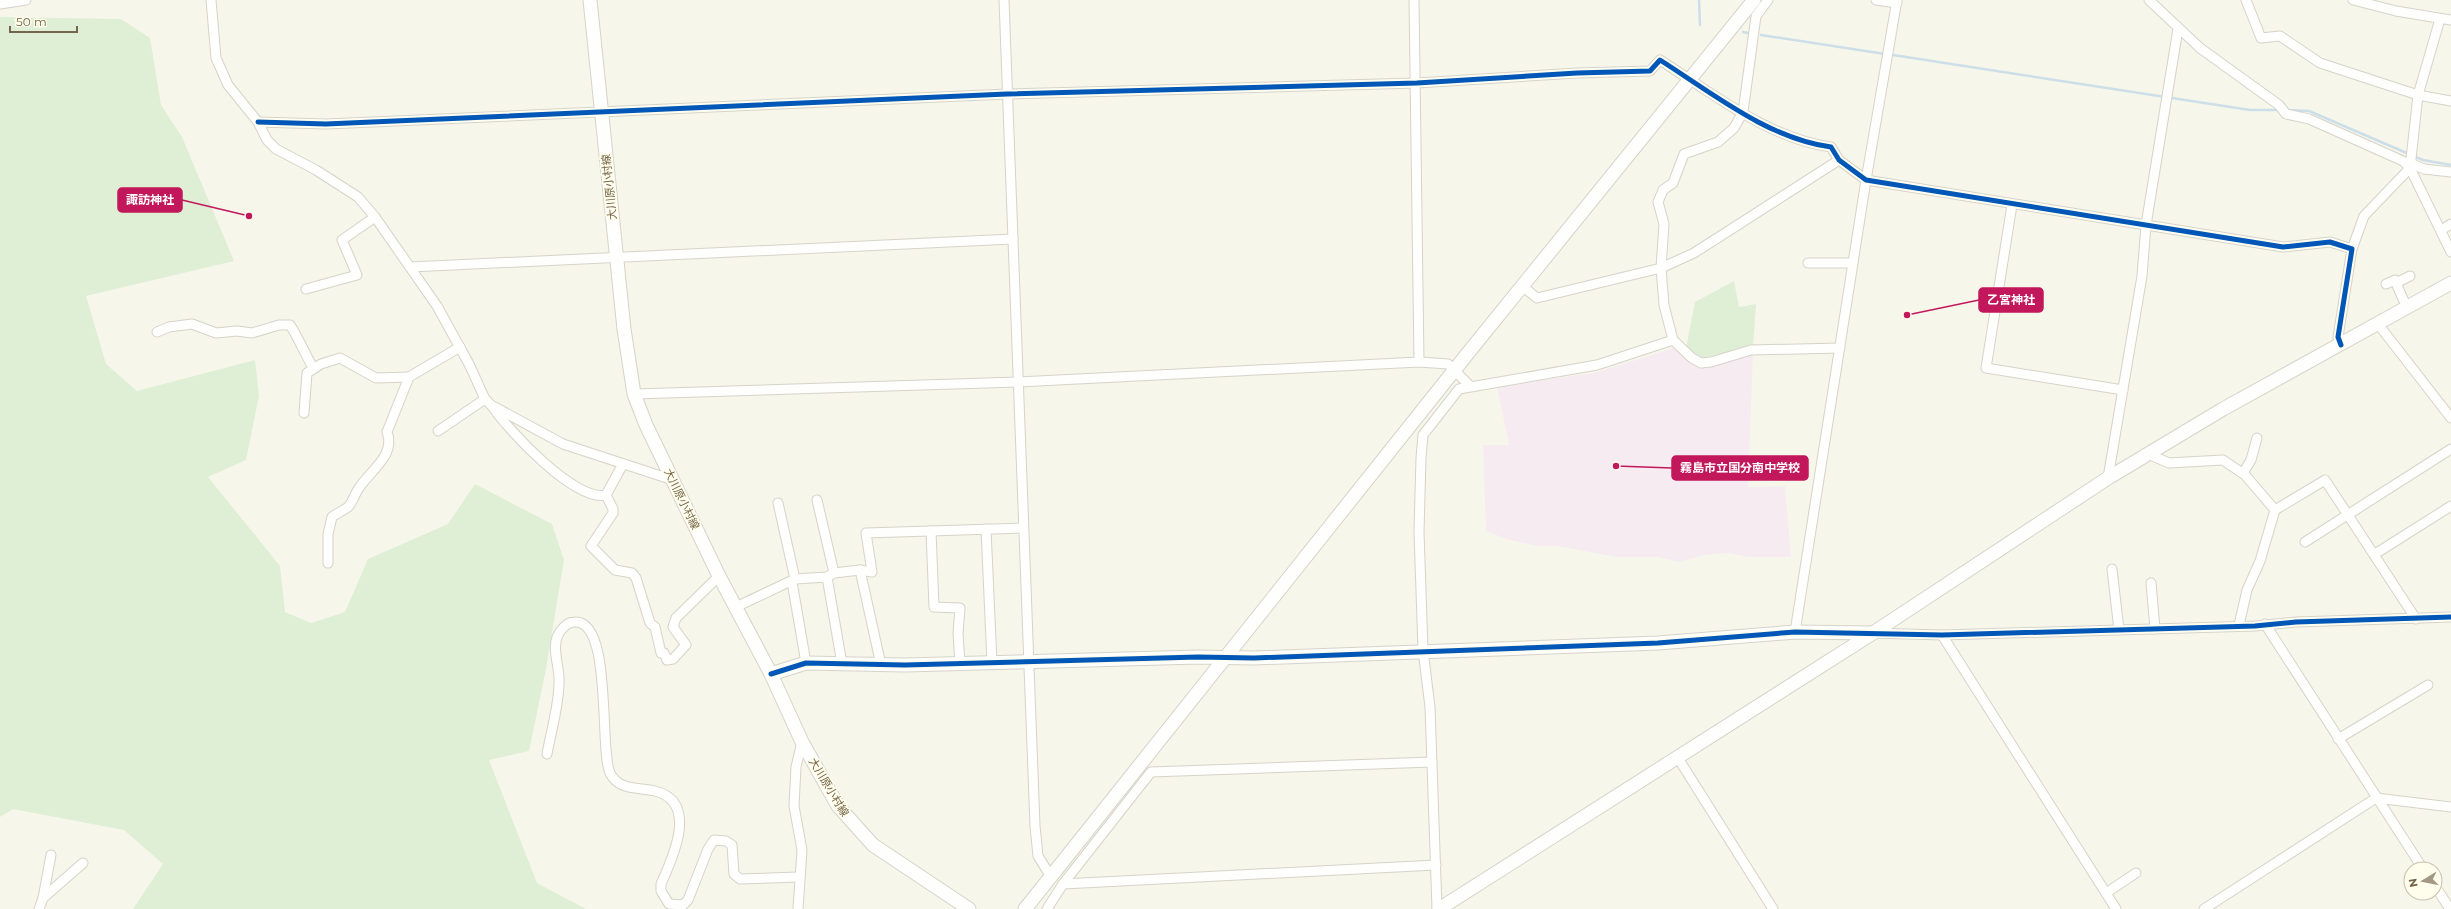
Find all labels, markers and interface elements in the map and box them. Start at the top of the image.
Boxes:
scale bar [10,8,77,34]
text: 50 m [16,14,47,29]
street label: 大川原小村線 [599,153,619,221]
callout: 諏訪神社 [118,188,182,212]
text: 諏訪神社 [126,192,174,207]
callout: 乙宮神社 [1979,288,2043,312]
text: 乙宮神社 [1987,292,2035,307]
callout: 霧島市立国分南中学校 [1672,456,1808,480]
text: 霧島市立国分南中学校 [1680,460,1800,475]
street label: 大川原小村線 [661,466,703,532]
street label: 大川原小村線 [806,755,852,819]
north arrow [2403,861,2443,901]
text: N [2405,877,2421,888]

